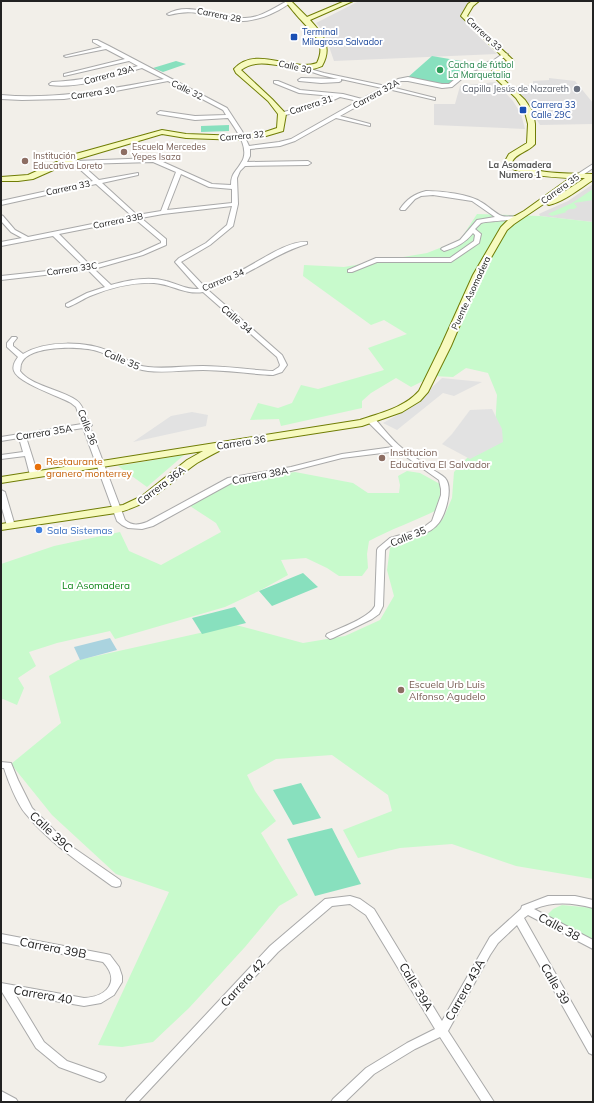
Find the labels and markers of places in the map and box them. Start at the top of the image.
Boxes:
place label: Terminal Milagrosa Salvador [302,26,383,47]
marker: Terminal Milagrosa Salvador [289,32,299,42]
place label: Cacha de fútbol La Marquetalia [448,59,514,80]
marker: Cacha de fútbol La Marquetalia [435,65,445,75]
place label: Capilla Jesús de Nazareth [462,83,569,94]
marker: Capilla Jesús de Nazareth [572,84,582,94]
place label: Carrera 33 Calle 29C [531,99,576,120]
marker: Carrera 33 Calle 29C [518,105,528,115]
place label: Escuela Mercedes Yepes Isaza [131,141,206,162]
marker: Escuela Mercedes Yepes Isaza [119,147,129,157]
place label: Institución Educativa Loreto [33,150,103,171]
marker: Institución Educativa Loreto [20,156,30,166]
place label: Institucion Educativa El Salvador [390,446,491,471]
marker: Institucion Educativa El Salvador [377,453,387,463]
place label: Restaurante granero monterrey [46,455,133,480]
marker: Restaurante granero monterrey [33,462,43,472]
place label: Sala Sistemas [47,524,112,537]
marker: Sala Sistemas [34,525,44,535]
place label: Escuela Urb Luis Alfonso Agudelo [409,678,486,703]
marker: Escuela Urb Luis Alfonso Agudelo [396,685,406,695]

